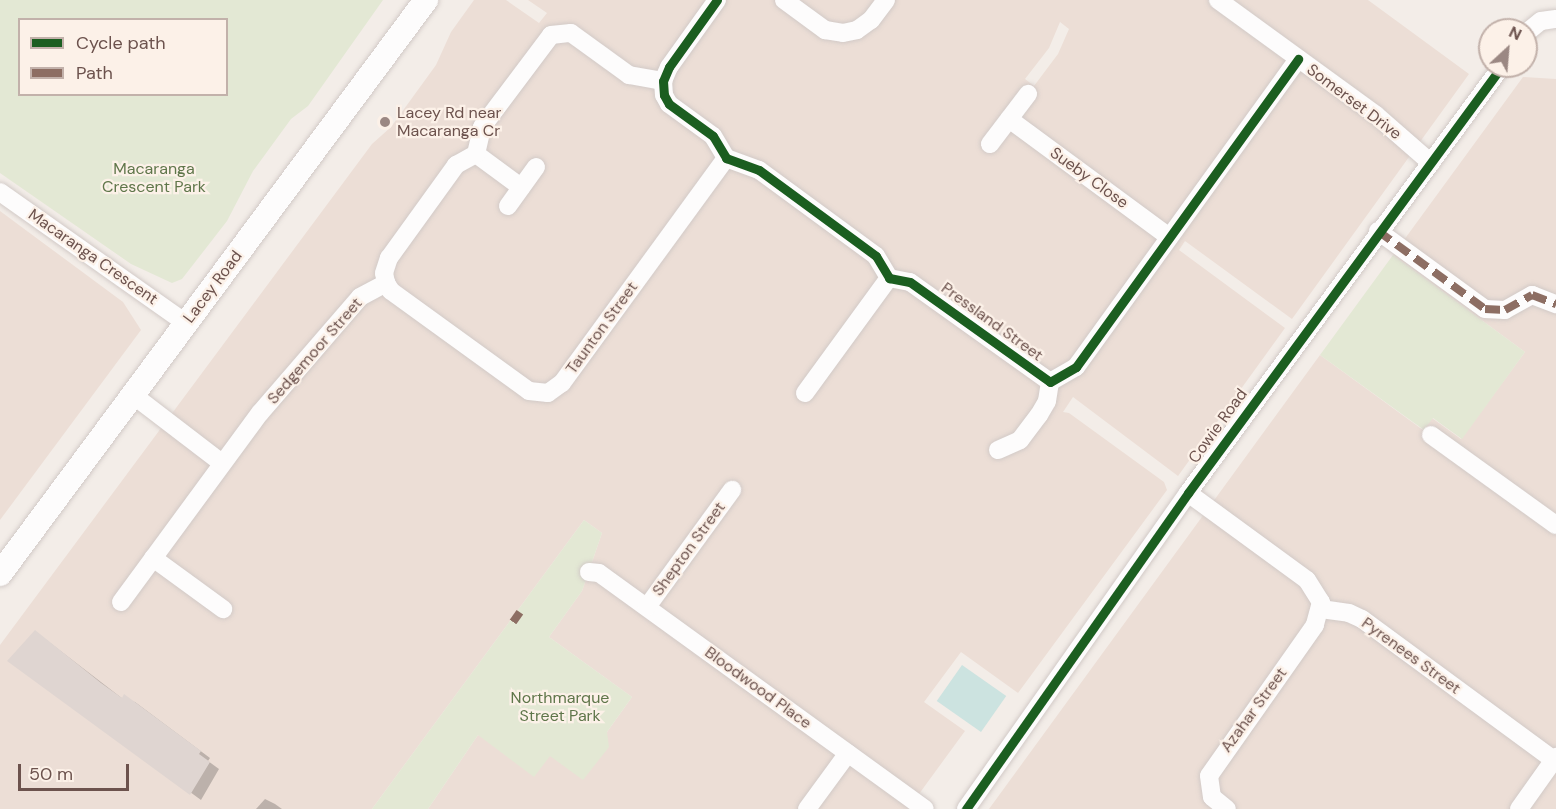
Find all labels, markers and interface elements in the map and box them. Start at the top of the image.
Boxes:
legend [18,18,228,96]
north arrow [1478,18,1538,78]
text: N [1505,21,1525,45]
text: Cycle path [76,31,166,55]
street label: Somerset Drive [1303,60,1405,144]
text: Path [76,61,113,85]
place label: Lacey Rd near Macaranga Cr [397,103,501,141]
marker: Lacey Rd near Macaranga Cr [378,115,392,129]
street label: Sueby Close [1046,143,1132,213]
park label: Macaranga Crescent Park [102,159,206,197]
street label: Macaranga Crescent [25,205,161,309]
street label: Lacey Road [180,247,246,327]
street label: Taunton Street [562,278,642,378]
street label: Pressland Street [937,279,1047,365]
street label: Sedgemoor Street [264,294,366,408]
street label: Cowie Road [1185,385,1251,467]
street label: Shepton Street [648,498,730,600]
street label: Pyrenees Street [1358,614,1464,698]
street label: Bloodwood Place [701,643,815,733]
street label: Azahar Street [1217,664,1291,756]
park label: Northmarque Street Park [511,688,609,726]
scale bar [21,752,132,790]
text: 50 m [29,762,73,786]

